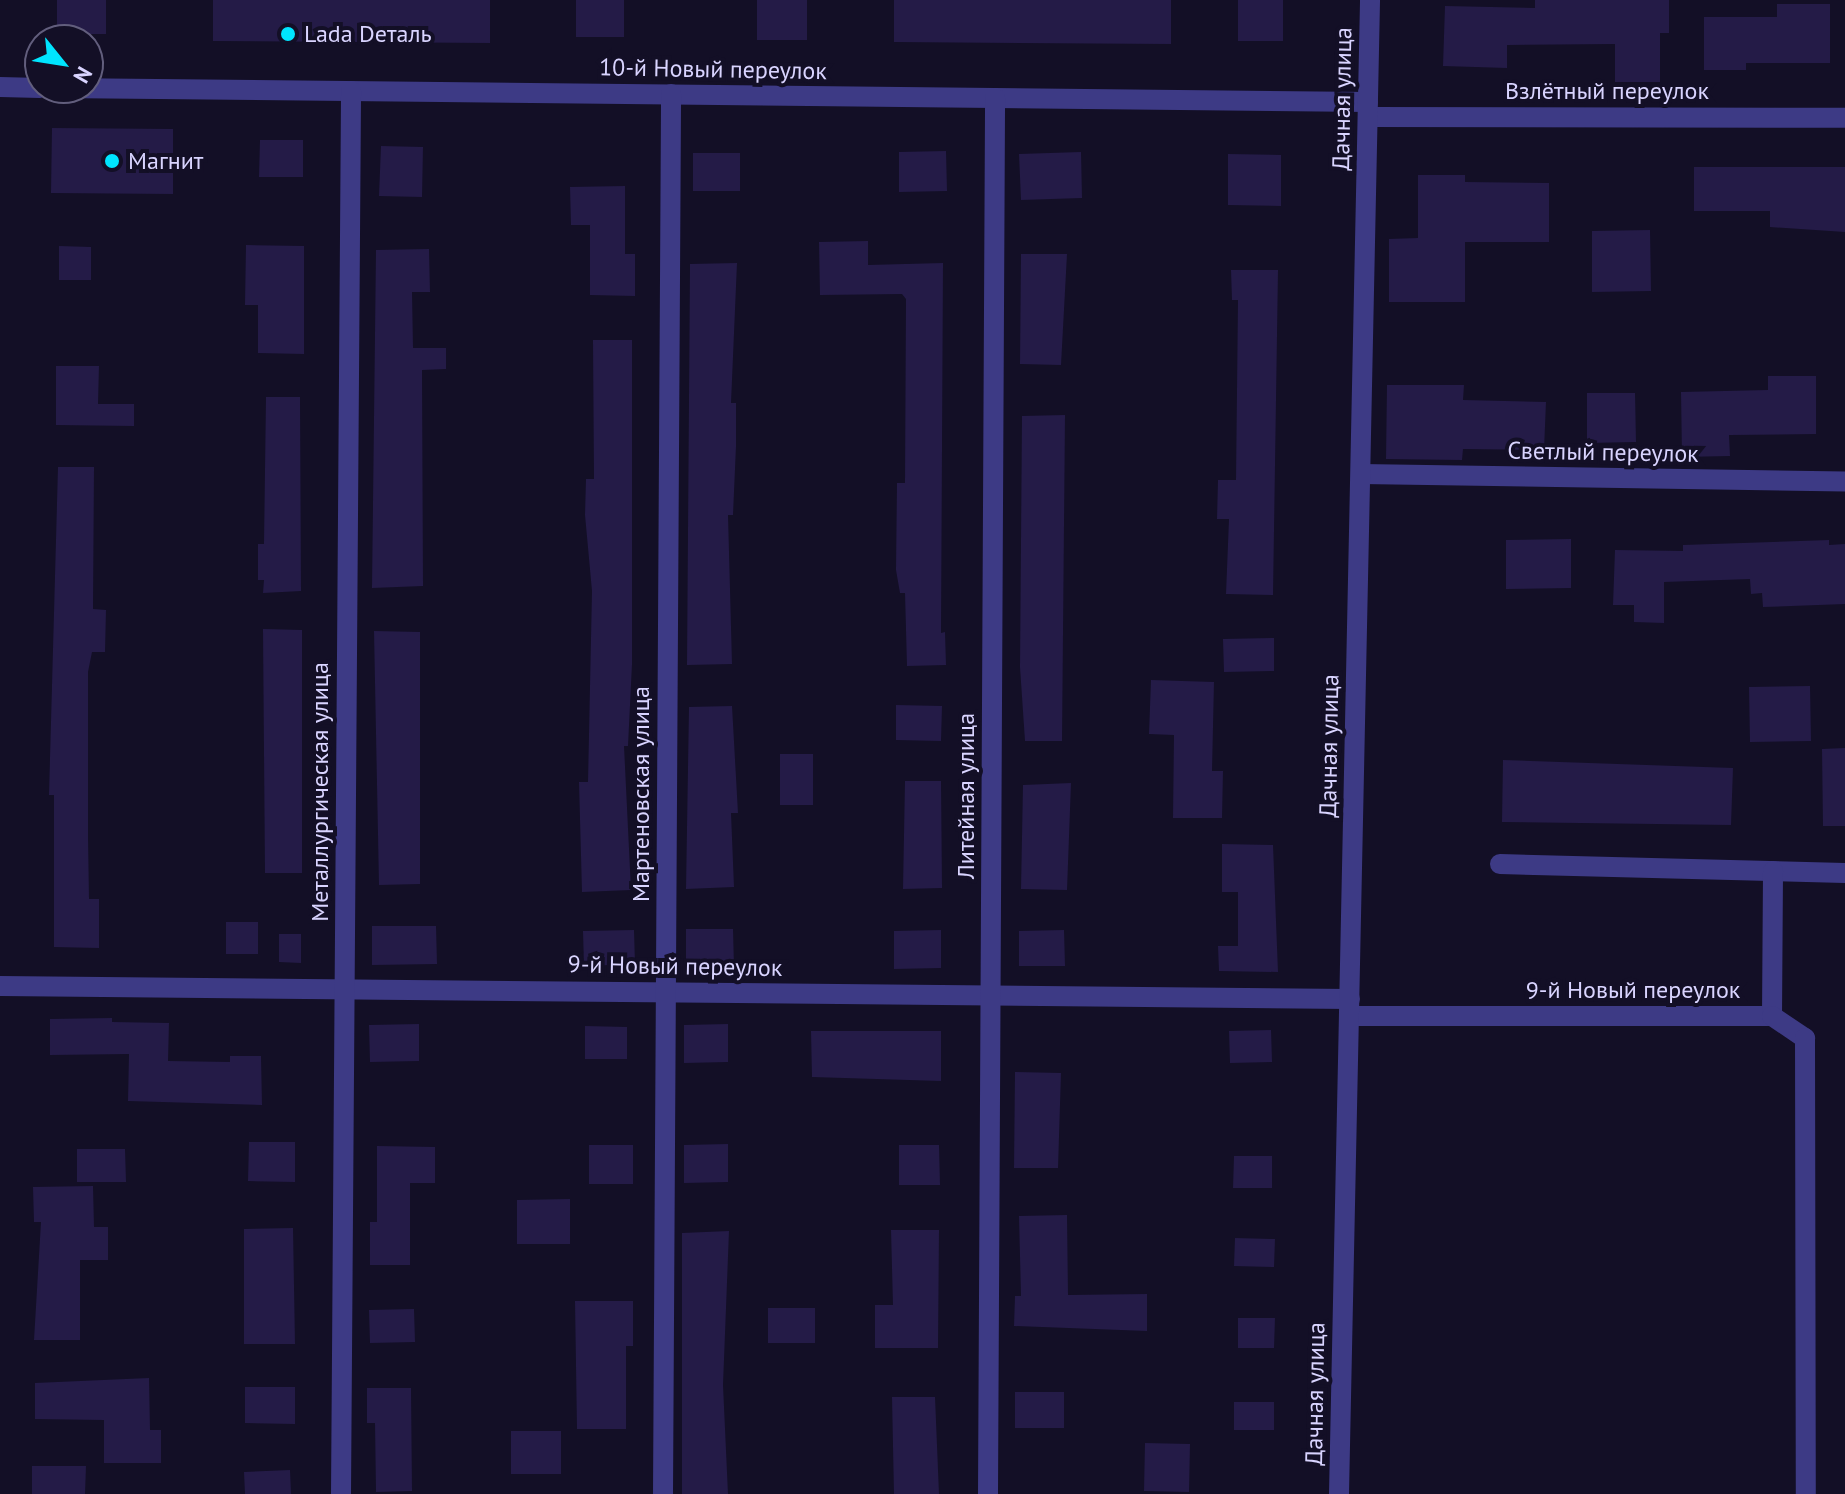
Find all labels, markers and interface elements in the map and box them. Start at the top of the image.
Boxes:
place label: Lada Dеталь [304,20,432,48]
north arrow [24,24,104,104]
marker: Lada Dеталь [279,25,297,43]
street label: Дачная улица [1326,27,1358,171]
street label: 10-й Новый переулок [599,53,827,85]
text: N [67,62,99,88]
street label: Взлётный переулок [1505,77,1709,105]
place label: Магнит [128,147,203,175]
marker: Магнит [103,152,121,170]
street label: Светлый переулок [1507,436,1699,468]
street label: Металлургическая улица [306,662,334,922]
street label: Дачная улица [1313,674,1345,818]
street label: Мартеновская улица [627,686,655,902]
street label: Литейная улица [952,713,980,879]
street label: 9-й Новый переулок [567,950,783,982]
street label: 9-й Новый переулок [1526,976,1740,1004]
street label: Дачная улица [1299,1322,1331,1466]

